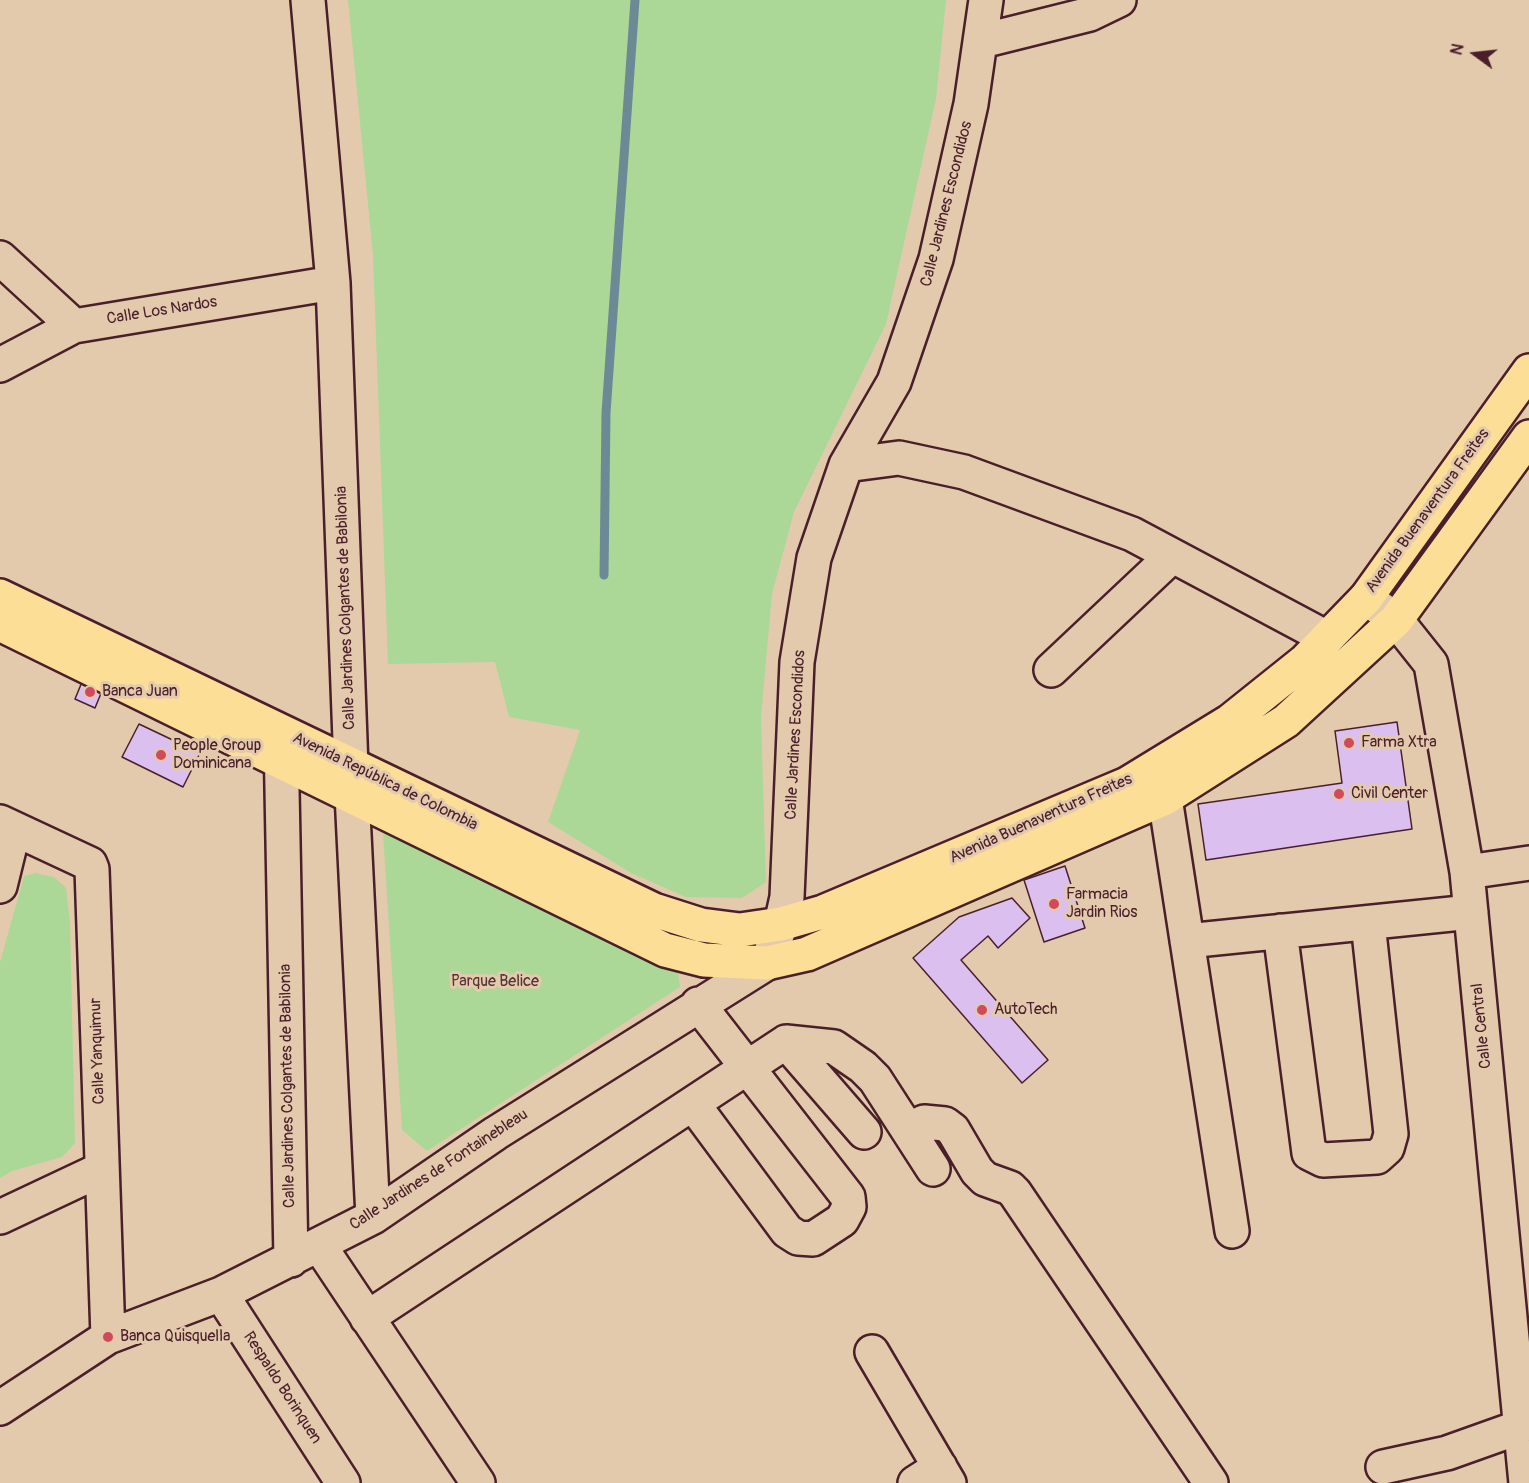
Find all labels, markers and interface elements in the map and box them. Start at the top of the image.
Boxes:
north arrow [1445,24,1505,84]
text: N [1447,42,1469,57]
street label: Calle Jardines Escondidos [917,119,977,289]
street label: Calle Los Nardos [105,293,219,329]
street label: Avenida Buenaventura Freites [1362,425,1494,597]
street label: Calle Jardines Colgantes de Babilonia [332,486,360,730]
street label: Calle Jardines Escondidos [782,650,810,820]
place label: Banca Juan [102,682,178,702]
marker: Banca Juan [83,685,97,699]
street label: Avenida República de Colombia [289,729,481,835]
place label: Farma Xtra [1361,733,1437,753]
place label: People Group Dominicana [173,736,261,774]
marker: Farma Xtra [1342,736,1356,750]
marker: People Group Dominicana [154,748,168,762]
street label: Avenida Buenaventura Freites [947,770,1135,868]
place label: Civil Center [1351,784,1428,804]
marker: Civil Center [1332,787,1346,801]
place label: Farmacia Jardin Rios [1066,885,1137,923]
marker: Farmacia Jardin Rios [1047,897,1061,911]
street label: Calle Jardines Colgantes de Babilonia [276,964,300,1208]
park label: Parque Belice [451,972,539,992]
street label: Calle Central [1468,982,1496,1070]
street label: Calle Yanquimur [87,997,109,1105]
place label: AutoTech [994,1000,1058,1020]
marker: AutoTech [975,1003,989,1017]
street label: Calle Jardines de Fontainebleau [346,1105,532,1235]
place label: Banca Quisquella [120,1327,230,1347]
street label: Respaldo Borinquen [239,1328,325,1448]
marker: Banca Quisquella [101,1330,115,1344]

